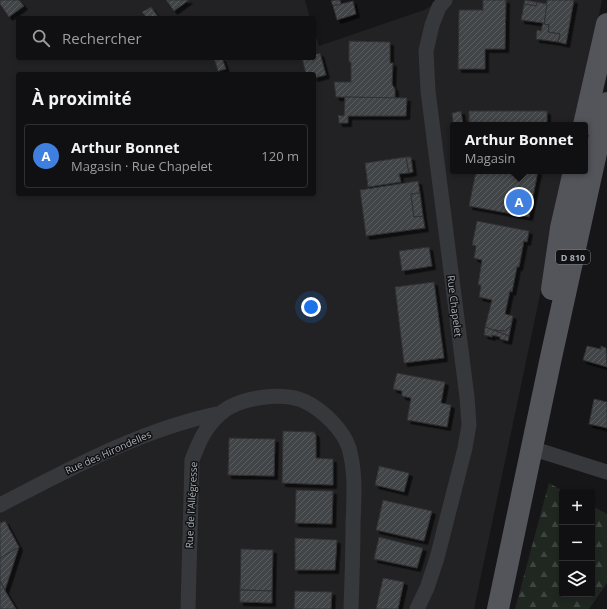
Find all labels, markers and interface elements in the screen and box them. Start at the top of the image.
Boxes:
search box [16,16,316,60]
icon: search [30,27,52,49]
text: Rechercher [62,28,142,48]
text: À proximité [32,87,131,110]
popup [450,122,588,174]
text: Arthur Bonnet [465,129,573,149]
text: Arthur Bonnet [71,137,180,157]
text: A [42,147,50,165]
text: 120 m [261,147,299,165]
text: Magasin [465,149,515,167]
text: Magasin · Rue Chapelet [71,157,212,175]
pin: A [506,187,532,217]
road number: D 810 [556,250,590,264]
street label: Rue Chapelet [444,274,466,338]
your location [301,297,321,317]
street label: Rue des Hirondelles [63,427,153,477]
street label: Rue de l'Allégresse [182,461,200,549]
map controls [559,489,595,597]
button: + [559,489,595,525]
button: − [559,525,595,561]
button: layers [559,561,595,597]

